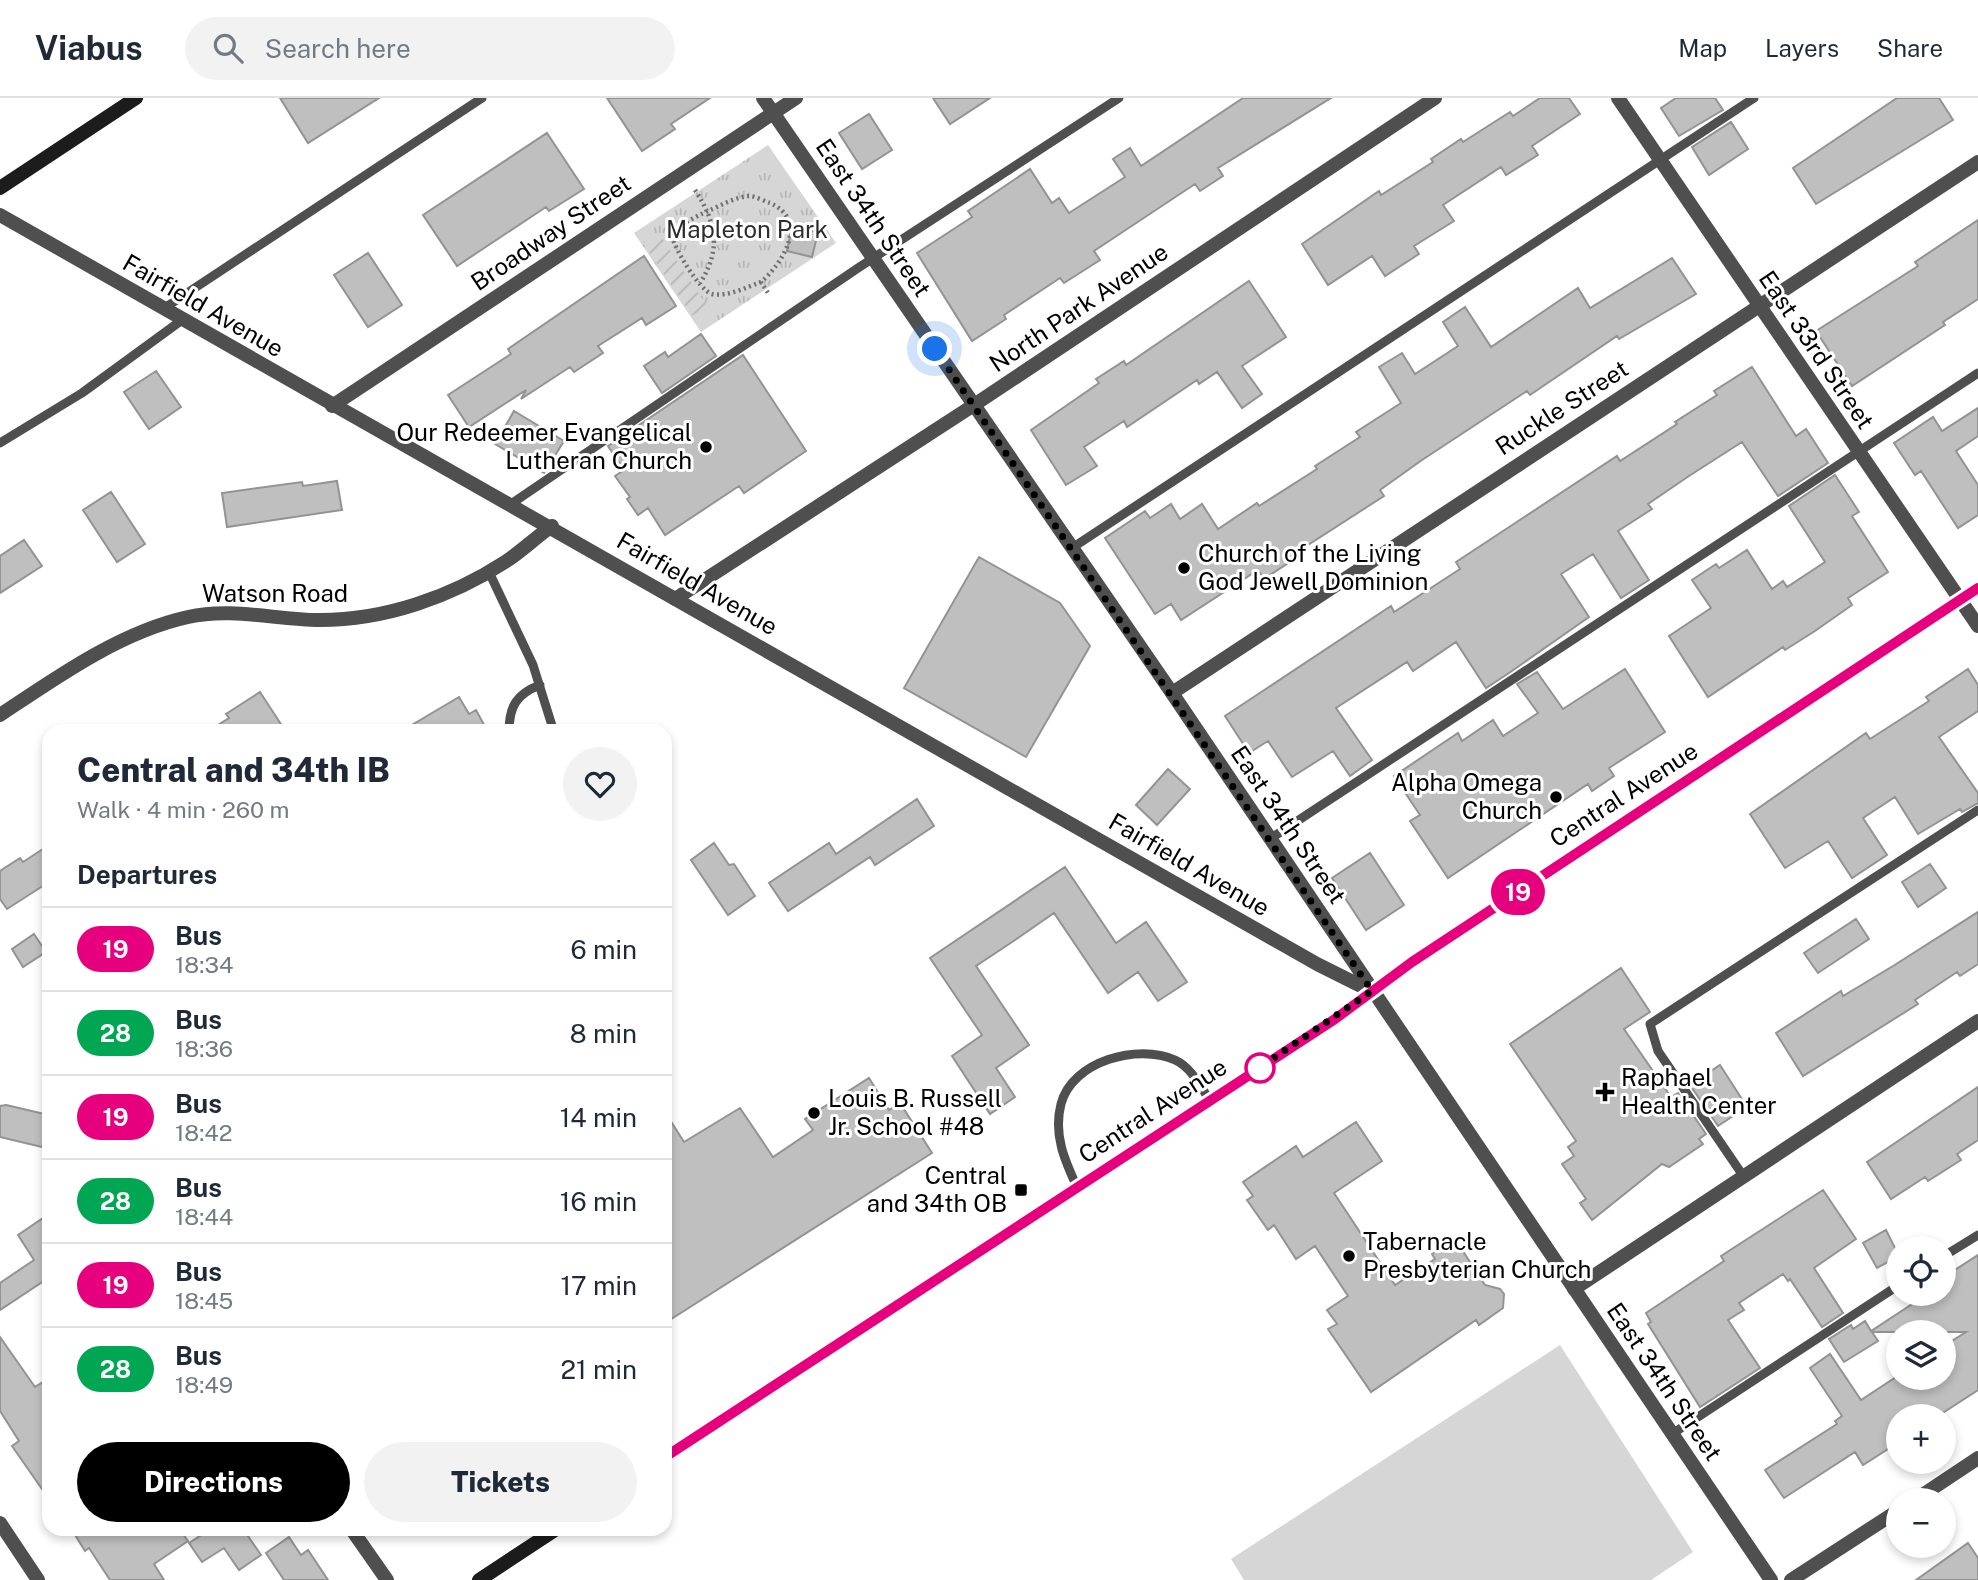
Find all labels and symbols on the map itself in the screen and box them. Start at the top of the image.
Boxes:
street label: East 34th Street [811,133,937,302]
street label: Broadway Street [465,168,635,296]
park label: Mapleton Park [666,215,828,243]
street label: North Park Avenue [984,237,1173,377]
street label: Fairfield Avenue [118,248,289,362]
street label: East 33rd Street [1754,265,1880,434]
your location [917,331,952,366]
street label: Ruckle Street [1490,354,1633,460]
place label: Our Redeemer Evangelical Lutheran Church [396,418,692,474]
marker: Our Redeemer Evangelical Lutheran Church [698,439,714,455]
street label: Fairfield Avenue [612,526,783,640]
place label: Church of the Living God Jewell Dominion [1198,539,1428,595]
marker: Church of the Living God Jewell Dominion [1176,560,1192,576]
street label: Watson Road [202,579,348,607]
street label: Central Avenue [1544,736,1703,852]
street label: East 34th Street [1226,740,1352,909]
place label: Alpha Omega Church [1391,768,1542,824]
marker: Alpha Omega Church [1548,789,1564,805]
street label: Fairfield Avenue [1104,807,1275,921]
line badge: 19 [1486,869,1550,915]
street label: Central Avenue [1073,1052,1232,1168]
unlabelled marker [1245,1053,1275,1083]
place label: Raphael Health Center [1621,1063,1777,1119]
marker: Raphael Health Center [1595,1082,1615,1102]
place label: Louis B. Russell Jr. School #48 [828,1084,1002,1140]
marker: Louis B. Russell Jr. School #48 [806,1105,822,1121]
place label: Central and 34th OB [867,1161,1007,1217]
marker: Central and 34th OB [1013,1182,1029,1198]
place label: Tabernacle Presbyterian Church [1363,1227,1591,1283]
marker: Tabernacle Presbyterian Church [1341,1248,1357,1264]
street label: East 34th Street [1602,1297,1728,1466]

